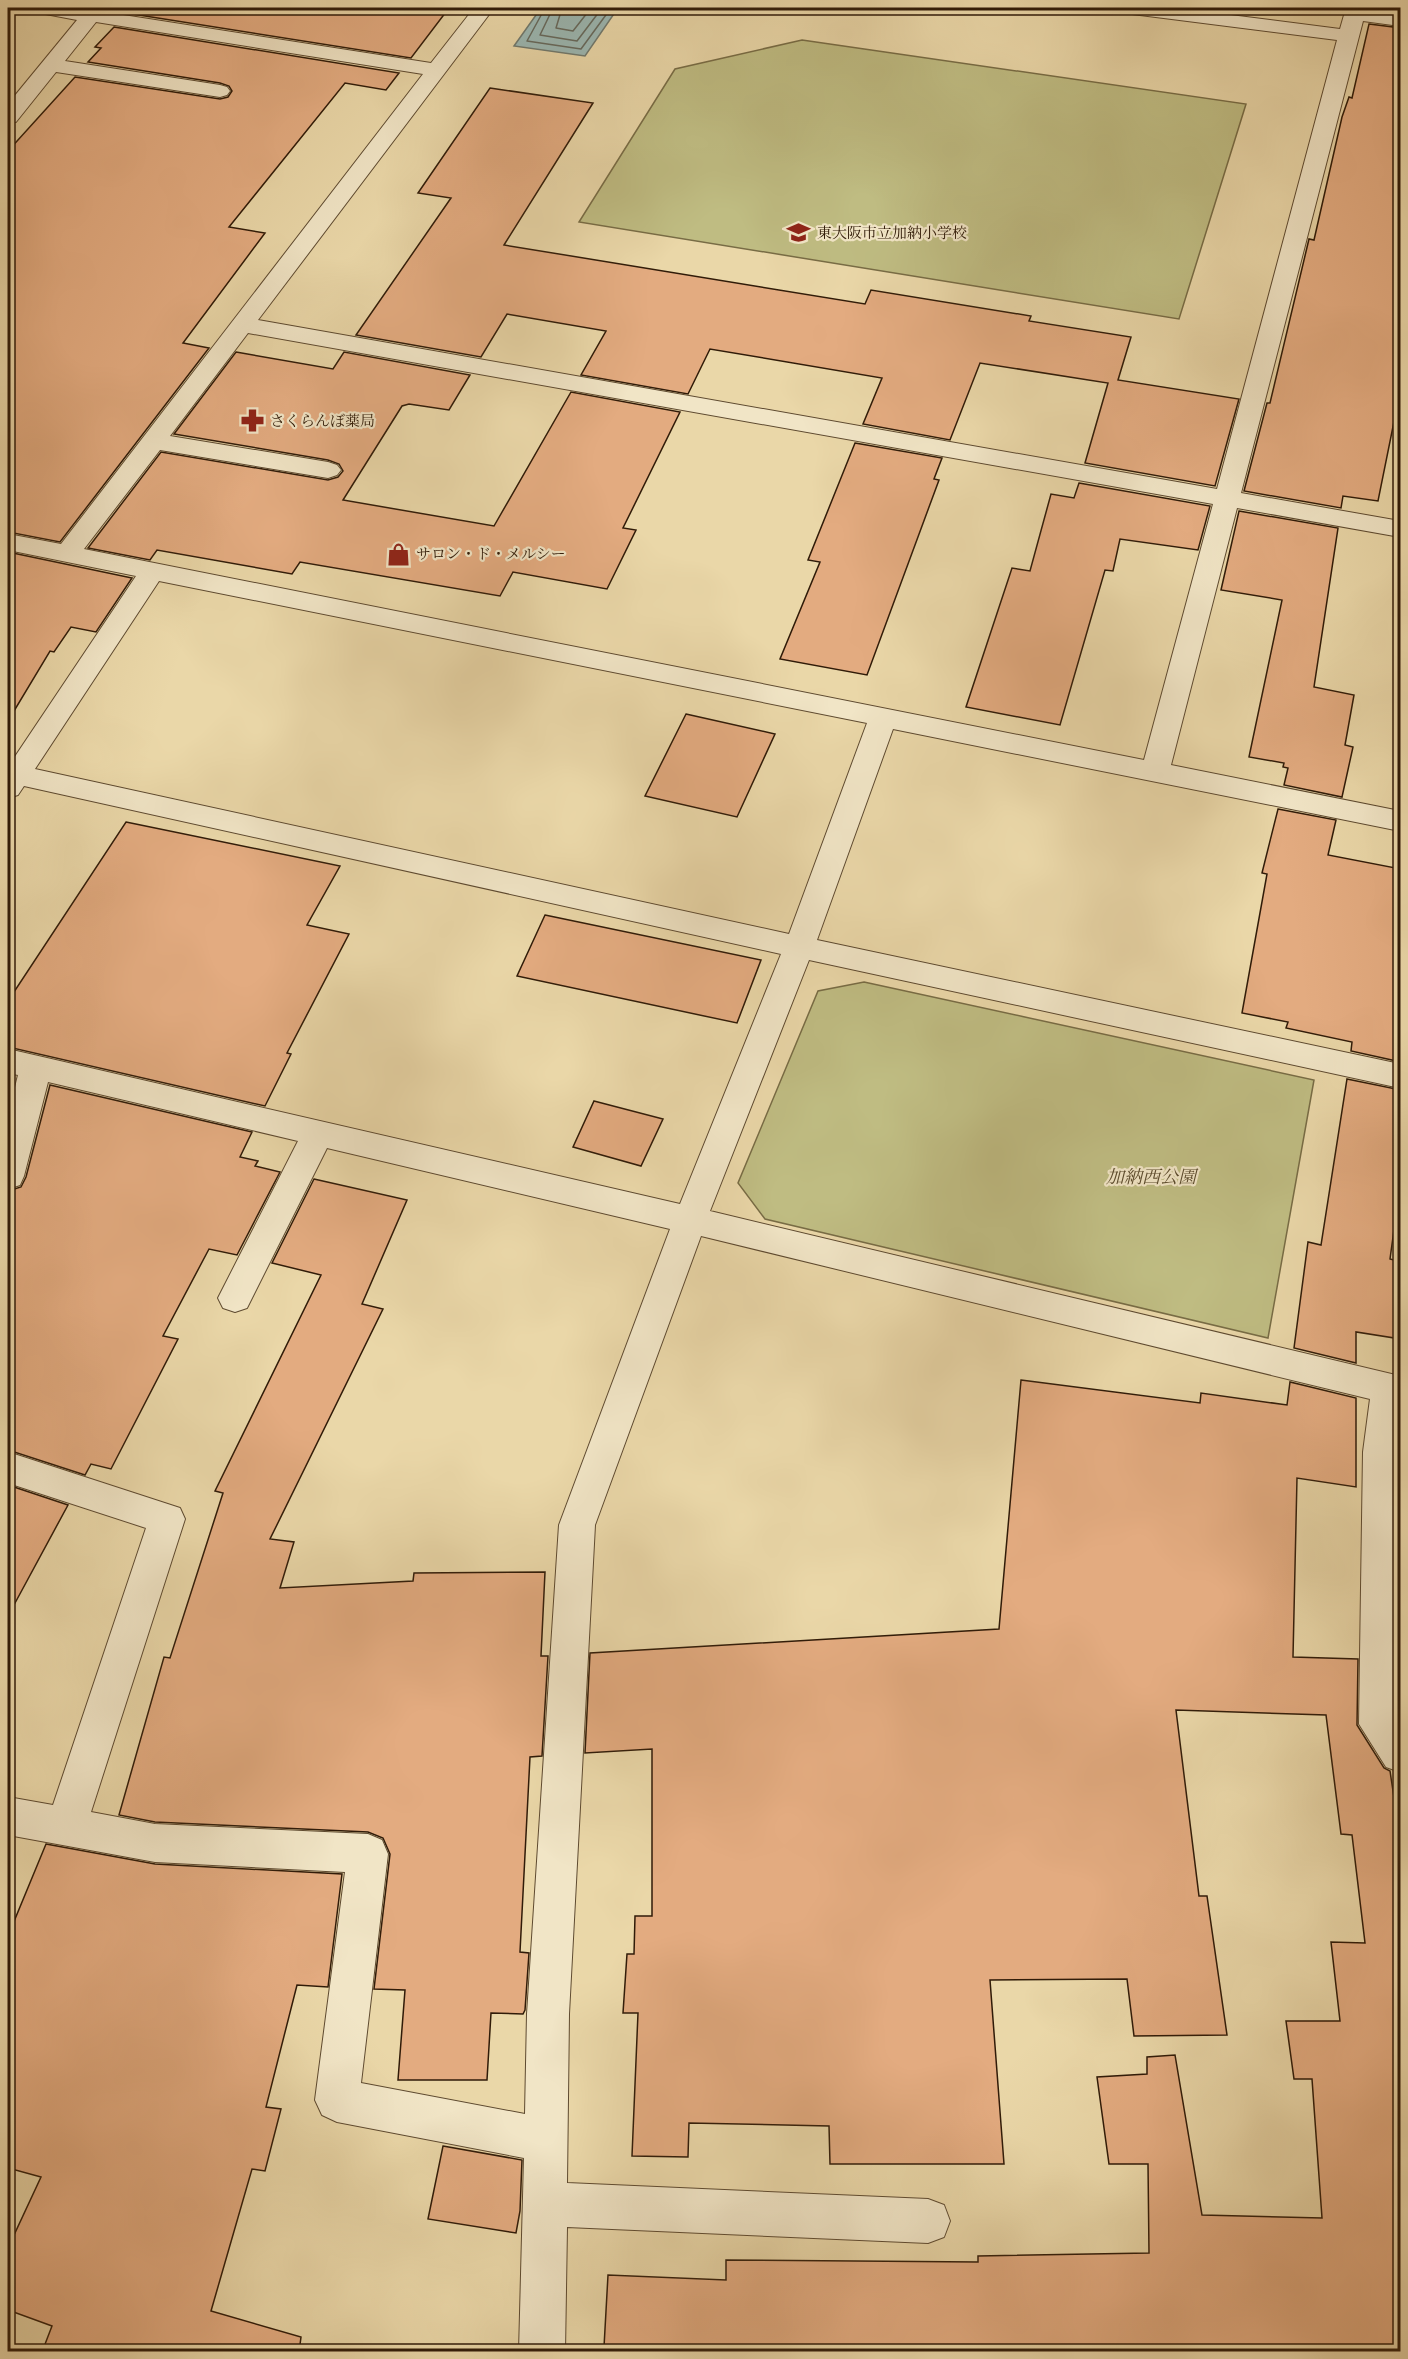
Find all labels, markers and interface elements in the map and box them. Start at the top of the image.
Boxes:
school or university icon: 東大阪市立加納小学校 [786,220,812,246]
place label: 東大阪市立加納小学校 [817,224,967,242]
pharmacy icon: さくらんぼ薬局 [239,408,265,434]
place label: さくらんぼ薬局 [270,412,375,430]
shop icon: サロン・ド・メルシー [385,541,411,567]
place label: サロン・ド・メルシー [416,545,566,563]
park label: 加納西公園 [1106,1167,1199,1188]

